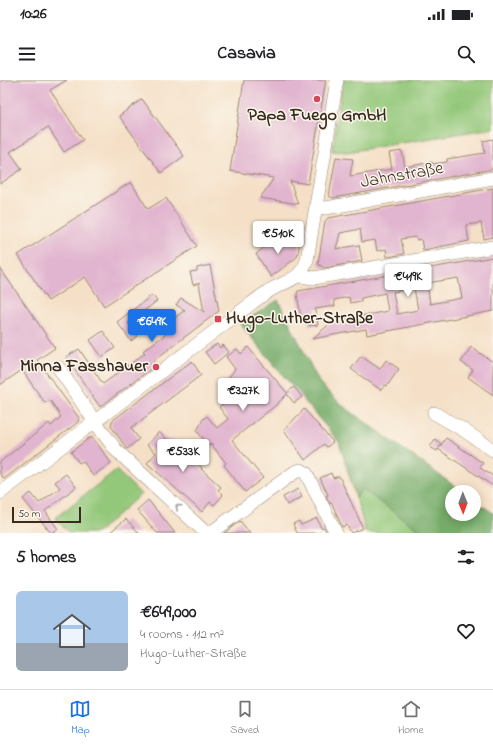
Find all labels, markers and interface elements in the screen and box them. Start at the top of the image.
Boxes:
text: 10:26 [20,3,47,25]
text: Casavia [217,41,276,67]
icon: menu [16,43,38,65]
icon: search [455,43,477,65]
marker: Papa Fuego GmbH [312,94,322,104]
place label: Papa Fuego GmbH [248,103,386,130]
street label: Jahnstraße [358,156,446,196]
pin: €510K [250,221,306,255]
text: €510K [262,224,294,243]
pin: €419K [380,264,436,298]
text: €419K [394,267,422,286]
place label: Hugo-Luther-Straße [226,306,374,333]
pin: €649K [124,309,180,343]
text: €649K [137,312,167,331]
marker: Hugo-Luther-Straße [213,314,223,324]
place label: Minna Fasshauer [20,354,148,380]
marker: Minna Fasshauer [151,362,161,372]
pin: €327K [215,378,271,412]
text: €327K [227,381,259,400]
pin: €533K [155,439,211,473]
text: €533K [166,442,200,461]
north arrow [445,485,481,521]
map controls [445,485,481,521]
one-way arrow [175,504,182,511]
scale bar [12,505,81,524]
text: 50 m [18,506,40,522]
text: 5 homes [16,545,76,570]
icon: filters [455,546,477,568]
text: €649,000 [140,600,196,625]
icon: home [48,607,96,655]
icon: heart [455,620,477,642]
text: 4 rooms · 112 m² [140,625,224,644]
text: Hugo-Luther-Straße [140,644,246,663]
tab: Map [69,698,91,738]
tab: Saved [230,698,259,738]
tab: Home [398,698,424,738]

